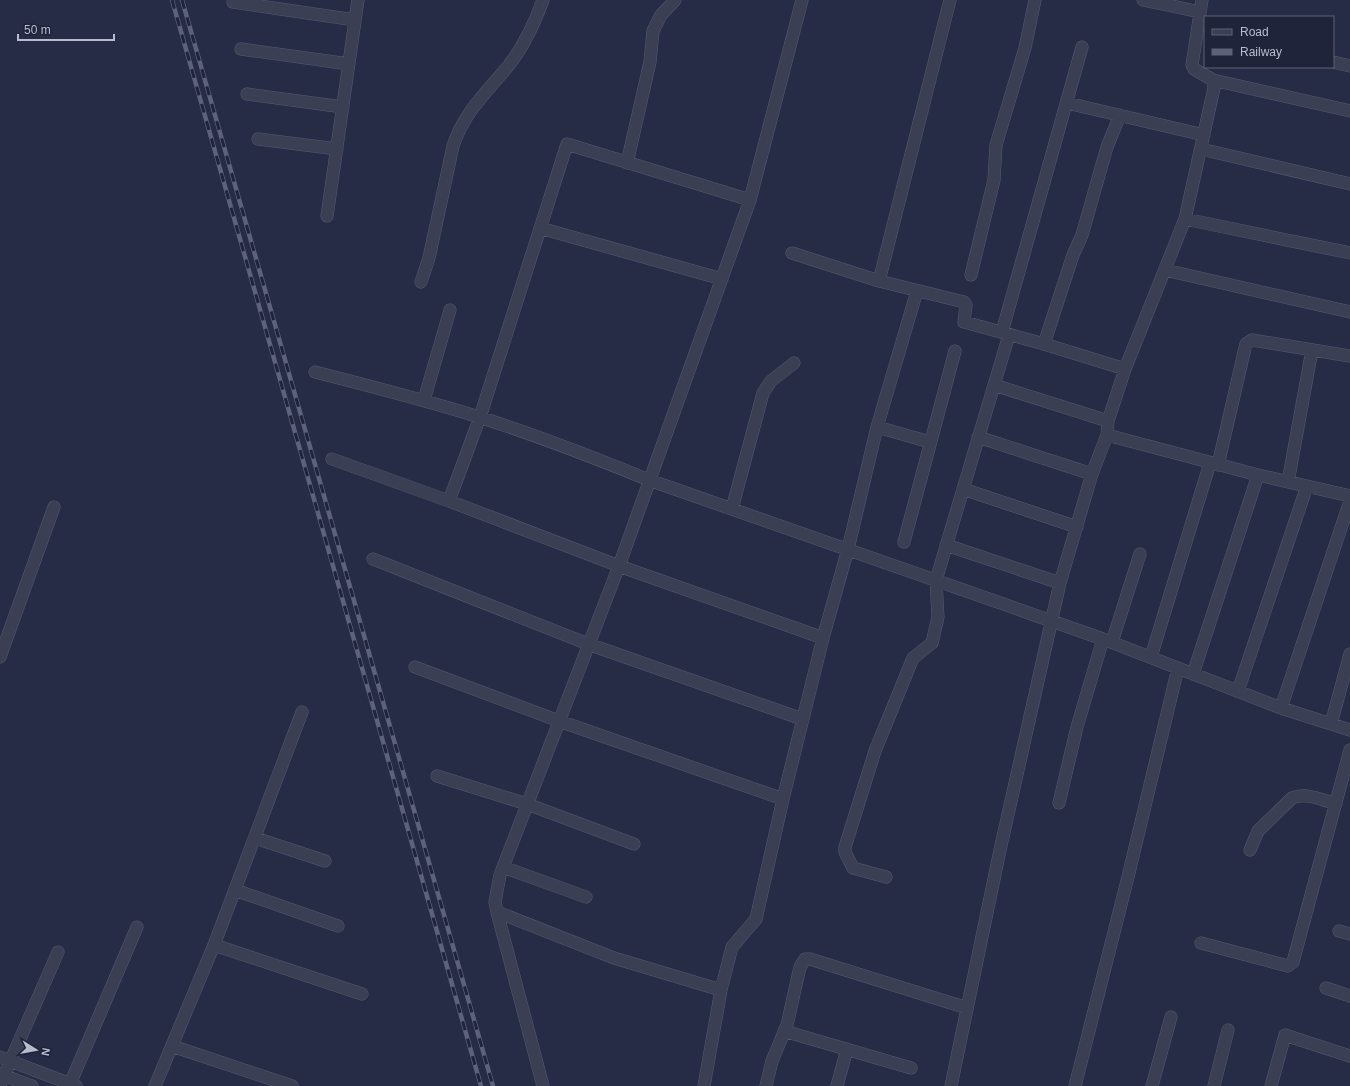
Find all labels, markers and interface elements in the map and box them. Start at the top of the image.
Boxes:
scale bar [18,16,114,42]
legend [1204,16,1334,68]
text: 50 m [24,23,51,37]
text: Road [1240,25,1269,39]
text: Railway [1240,45,1282,59]
north arrow [16,1030,56,1070]
text: N [39,1047,52,1057]

